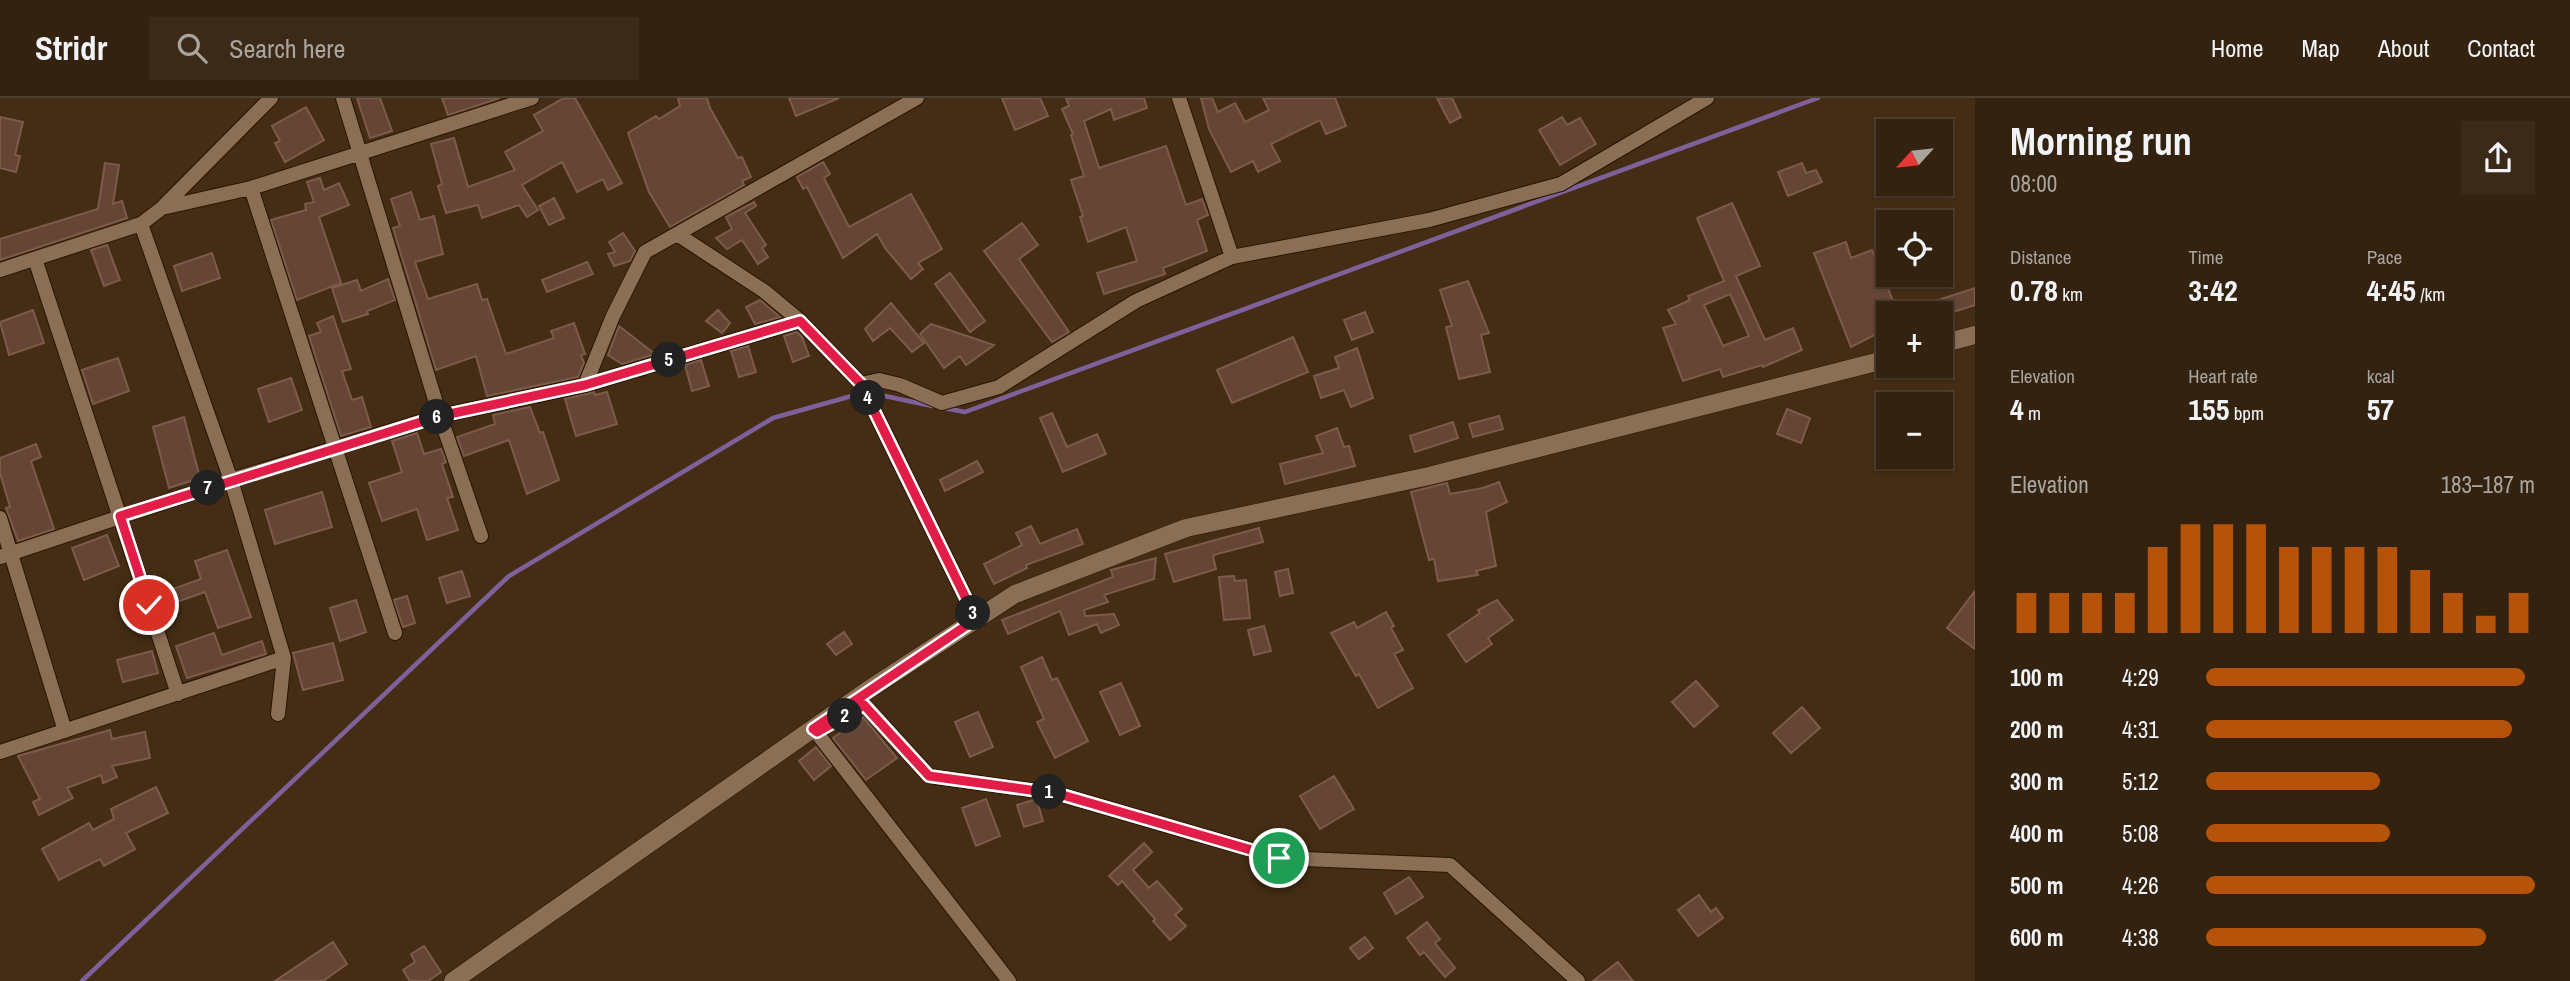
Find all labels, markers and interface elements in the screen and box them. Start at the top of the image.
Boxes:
search box [149,17,639,80]
text: Stridr [35,26,107,70]
icon: search [173,29,211,67]
text: Search here [229,31,345,66]
text: Home [2211,32,2263,64]
text: Map [2301,32,2340,64]
text: About [2378,32,2429,64]
text: Contact [2467,32,2535,64]
text: Morning run [2010,116,2192,167]
north arrow [1876,119,1953,196]
map controls [1876,119,1953,469]
button: share [2461,121,2535,195]
text: 08:00 [2010,168,2057,199]
button: locate [1876,210,1953,287]
text: Distance [2010,244,2071,270]
text: Time [2188,244,2223,270]
text: Pace [2367,244,2402,270]
text: 0.78 [2010,270,2058,310]
text: 3:42 [2188,270,2238,310]
text: 4:45 [2367,270,2416,310]
text: km [2058,281,2083,307]
text: /km [2416,281,2445,307]
button: + [1876,301,1953,378]
pin: 5 [652,342,686,378]
text: 5 [664,346,673,372]
text: Elevation [2010,363,2075,389]
text: Heart rate [2188,363,2258,389]
text: kcal [2367,363,2394,389]
pin: 4 [850,380,886,416]
text: 4 [863,384,872,410]
text: 4 [2010,389,2024,429]
text: 155 [2188,389,2229,429]
text: 57 [2367,389,2394,429]
button: − [1876,392,1953,469]
pin: 6 [420,400,454,434]
text: m [2024,400,2041,426]
text: bpm [2229,400,2264,426]
text: 6 [432,403,441,429]
text: Elevation [2010,469,2089,500]
text: 183–187 m [2441,469,2535,500]
pin: 7 [190,470,226,506]
text: 7 [203,474,212,500]
pin [119,575,179,635]
icon: check [130,586,168,624]
pin: 3 [956,596,990,630]
text: 3 [968,599,977,625]
text: 100 m [2010,662,2063,693]
text: 4:29 [2122,662,2159,693]
pin: 2 [828,698,862,734]
text: 2 [840,702,849,728]
text: 200 m [2010,714,2063,745]
text: 4:31 [2122,714,2159,745]
text: 300 m [2010,766,2063,797]
text: 5:12 [2122,766,2159,797]
pin: 1 [1032,774,1066,810]
text: 1 [1044,778,1053,804]
text: 400 m [2010,818,2063,849]
text: 5:08 [2122,818,2159,849]
pin [1249,828,1309,888]
icon: arrive [1260,839,1298,877]
text: 500 m [2010,870,2063,901]
text: 4:26 [2122,870,2159,901]
text: 600 m [2010,922,2063,953]
text: 4:38 [2122,922,2159,953]

